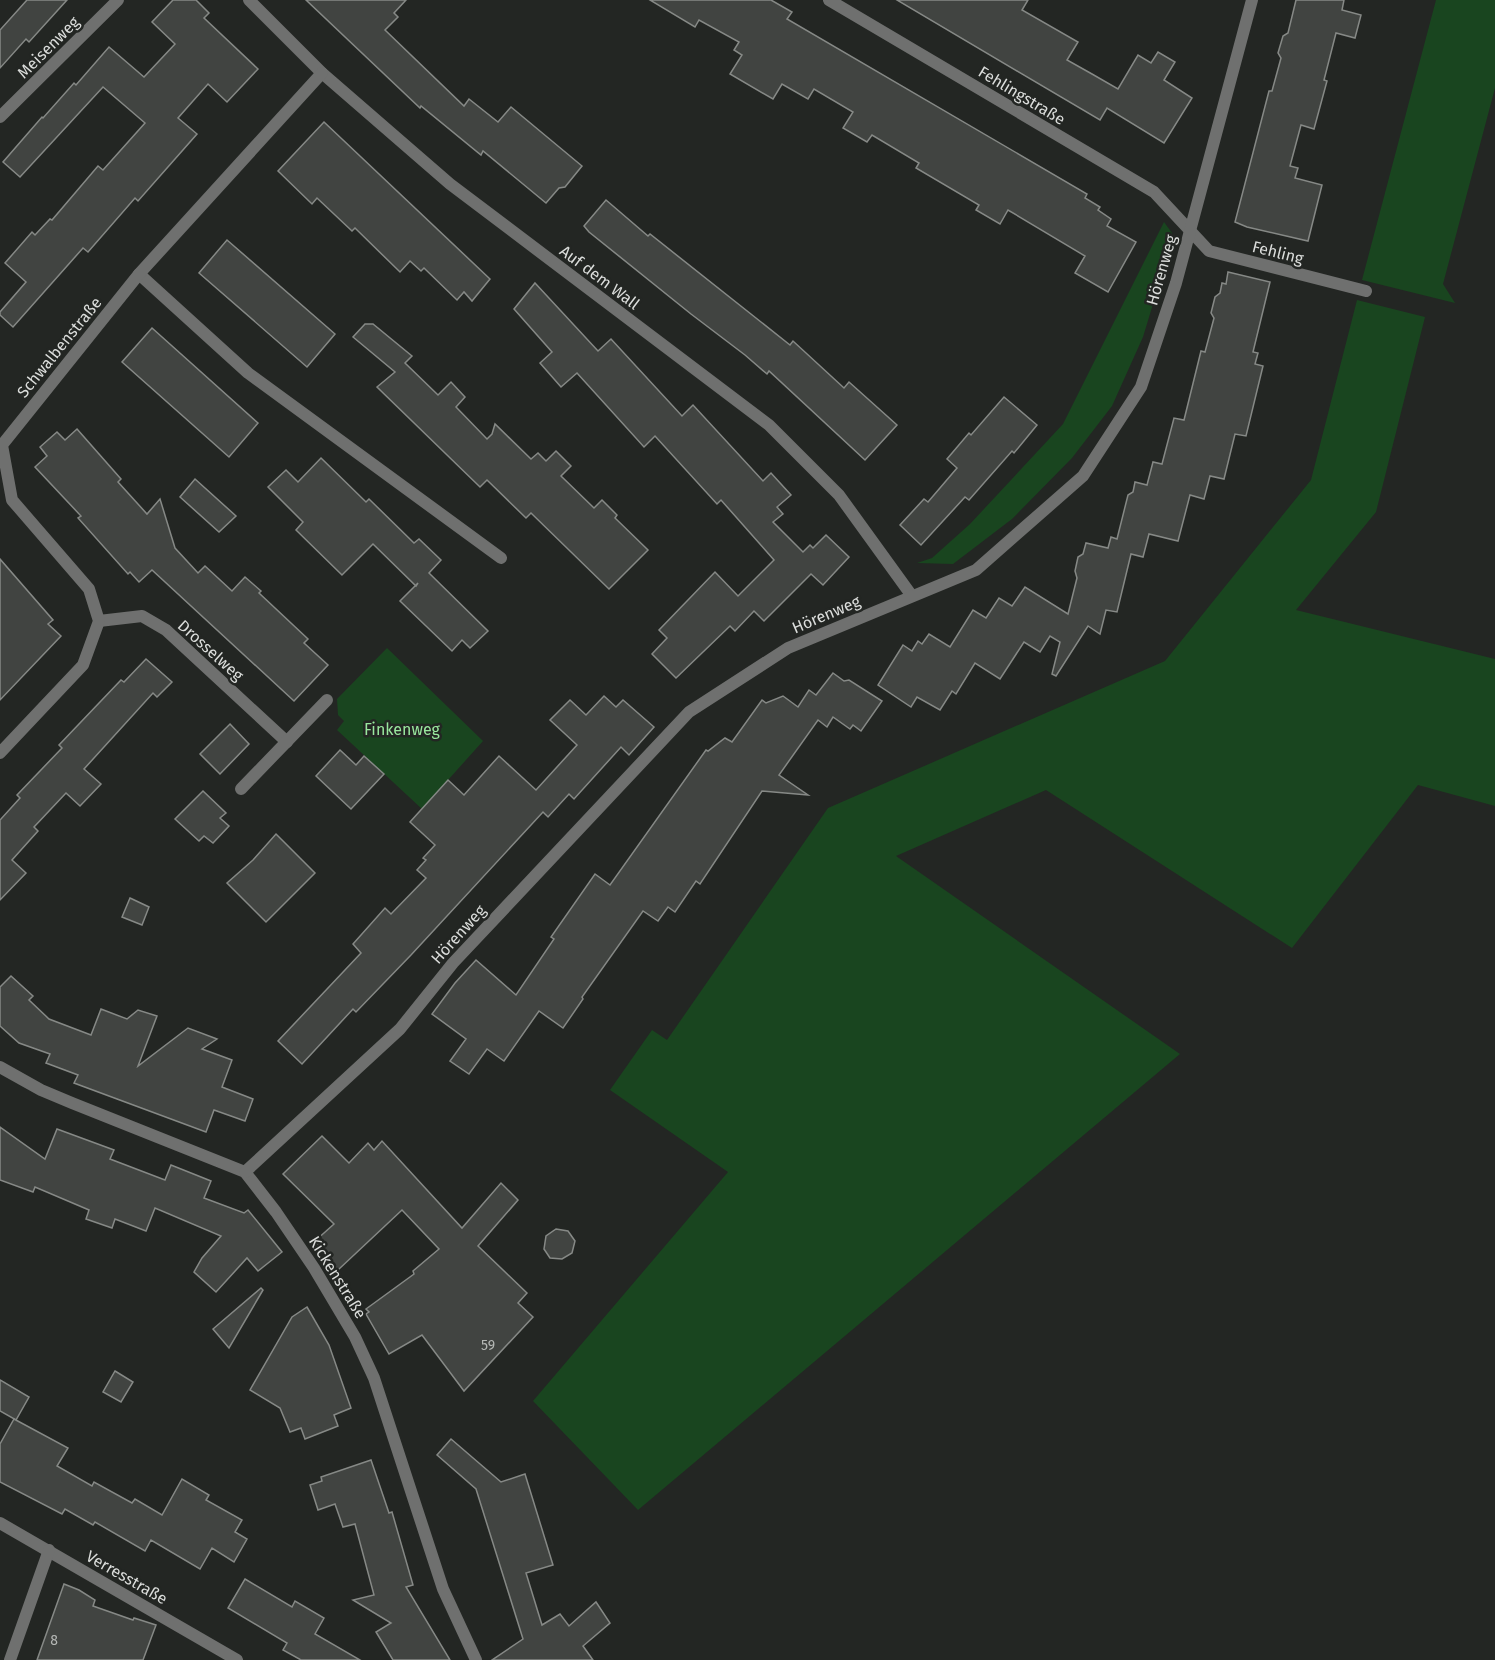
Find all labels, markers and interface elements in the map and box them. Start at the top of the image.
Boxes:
street label: Meisenweg [13,12,84,82]
street label: Fehlingstraße [975,62,1069,129]
street label: Hörenweg [1142,232,1181,308]
street label: Fehling [1250,237,1306,268]
street label: Auf dem Wall [556,241,644,314]
street label: Schwalbenstraße [13,293,106,401]
street label: Hörenweg [789,591,864,637]
street label: Drosselweg [174,616,248,685]
park label: Finkenweg [364,720,441,739]
street label: Hörenweg [427,901,490,968]
street label: Kickenstraße [305,1233,370,1322]
house number: 59 [481,1337,495,1354]
street label: Verresstraße [83,1546,171,1608]
house number: 8 [50,1632,58,1649]

